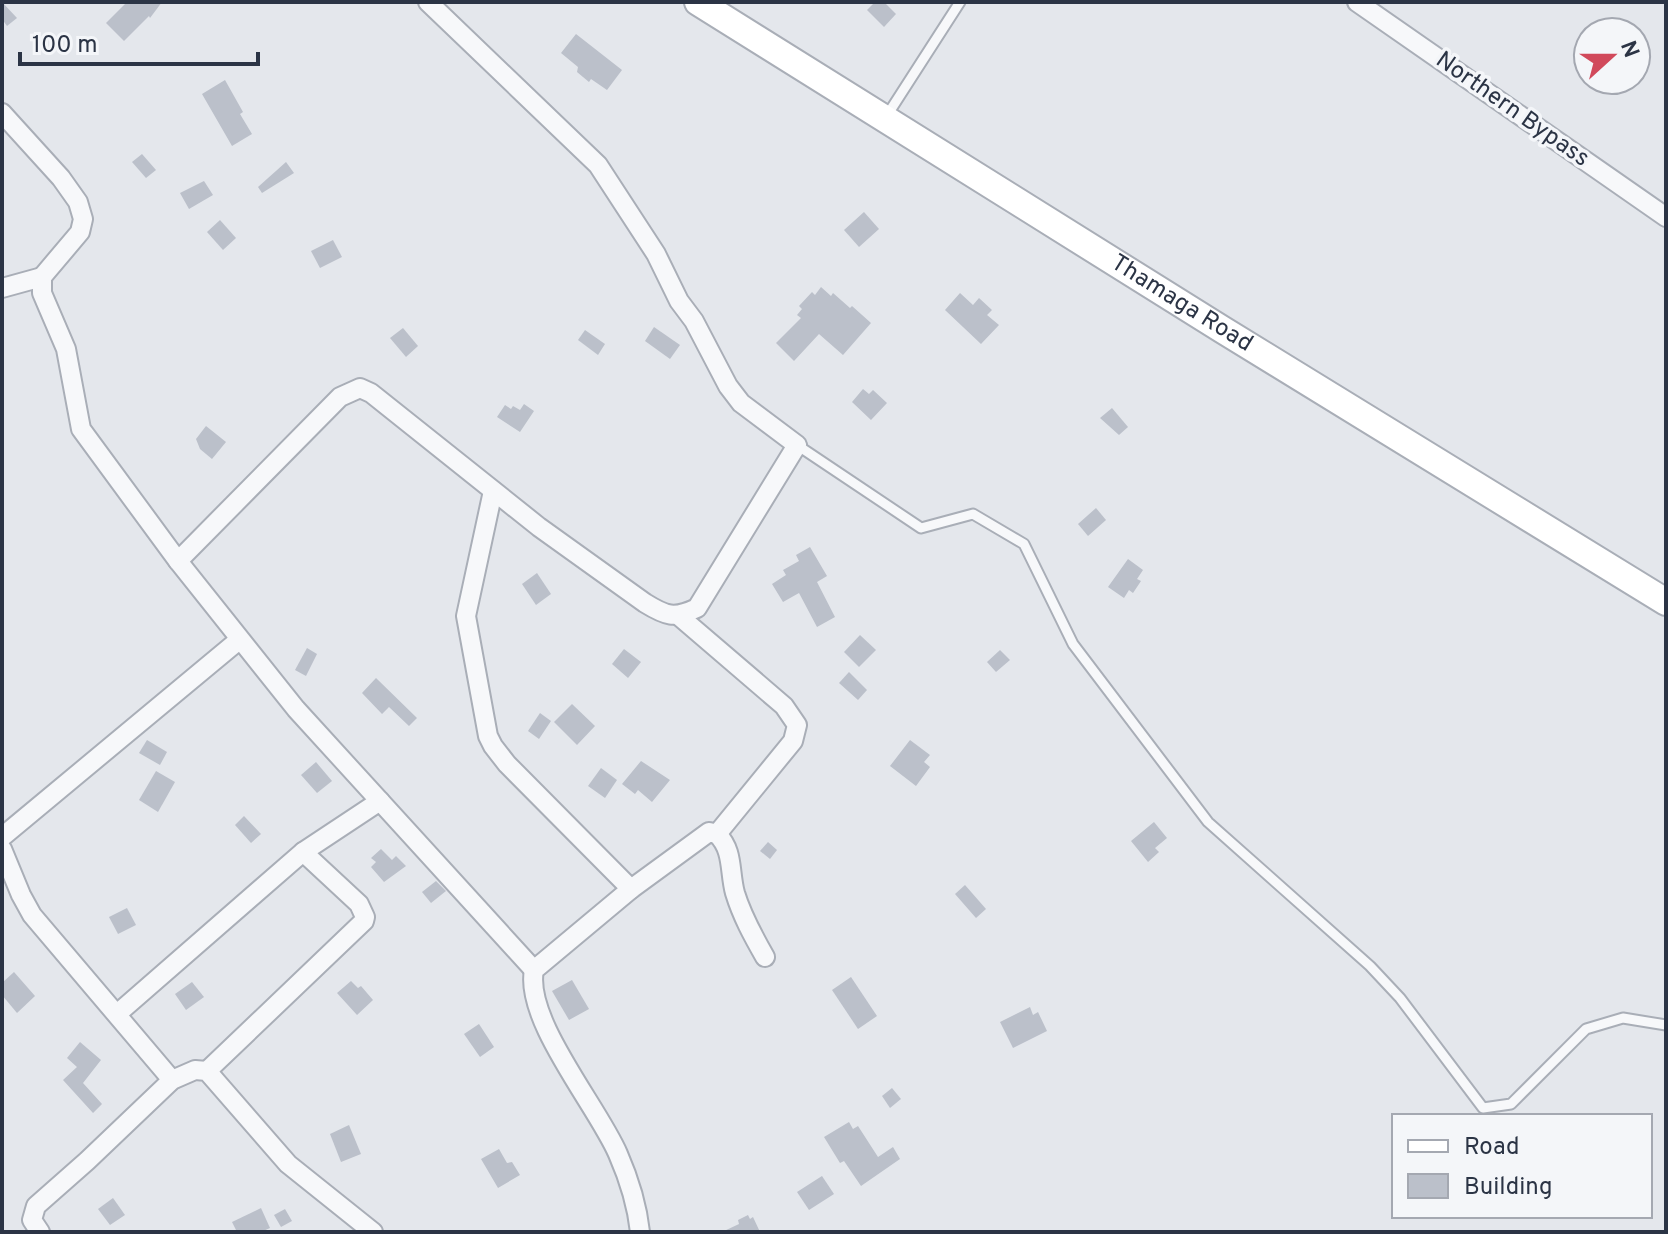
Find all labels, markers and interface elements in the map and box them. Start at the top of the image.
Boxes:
scale bar [20,16,258,66]
north arrow [1572,16,1652,96]
text: 100 m [32,31,98,61]
text: N [1613,38,1644,62]
street label: Northern Bypass [1429,46,1595,174]
street label: Thamaga Road [1105,248,1258,359]
legend [1392,1114,1652,1218]
text: Road [1464,1133,1520,1163]
text: Building [1464,1173,1553,1203]

